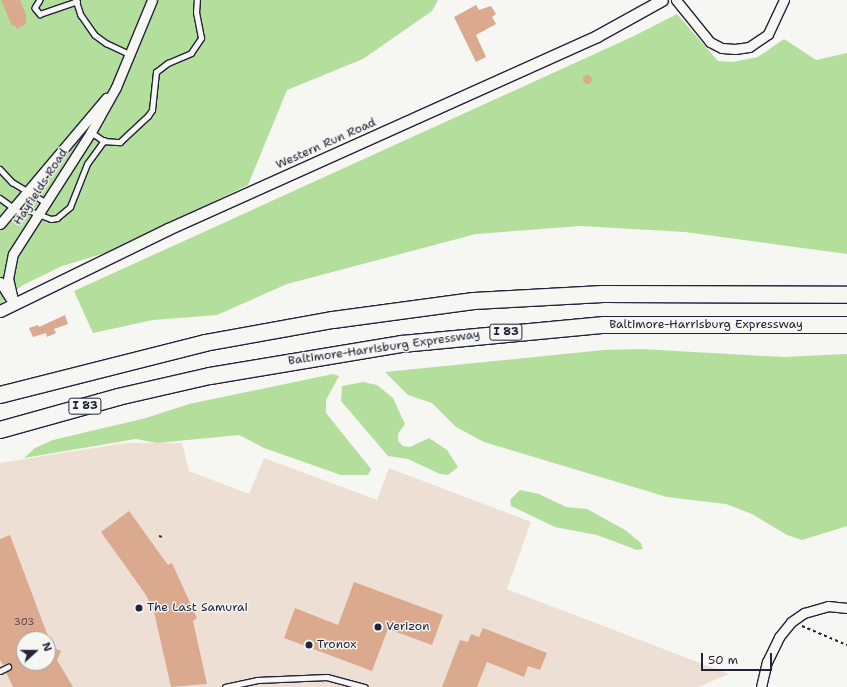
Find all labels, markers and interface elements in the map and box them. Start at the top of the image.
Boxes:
street label: Western Run Road [274,115,378,173]
street label: Hayfields Road [11,146,71,228]
street label: Baltimore-Harrisburg Expressway [609,318,803,332]
road number: I 83 [489,323,523,341]
street label: Baltimore-Harrisburg Expressway [287,327,481,369]
road number: I 83 [68,397,102,415]
place label: The Last Samurai [147,601,248,615]
marker: The Last Samurai [134,603,144,613]
house number: 303 [14,616,34,628]
place label: Verizon [386,620,429,634]
marker: Verizon [373,622,383,632]
north arrow [16,631,56,671]
place label: Tronox [317,638,356,652]
text: N [38,640,55,654]
marker: Tronox [304,640,314,650]
scale bar [703,645,774,671]
text: 50 m [708,652,738,668]

